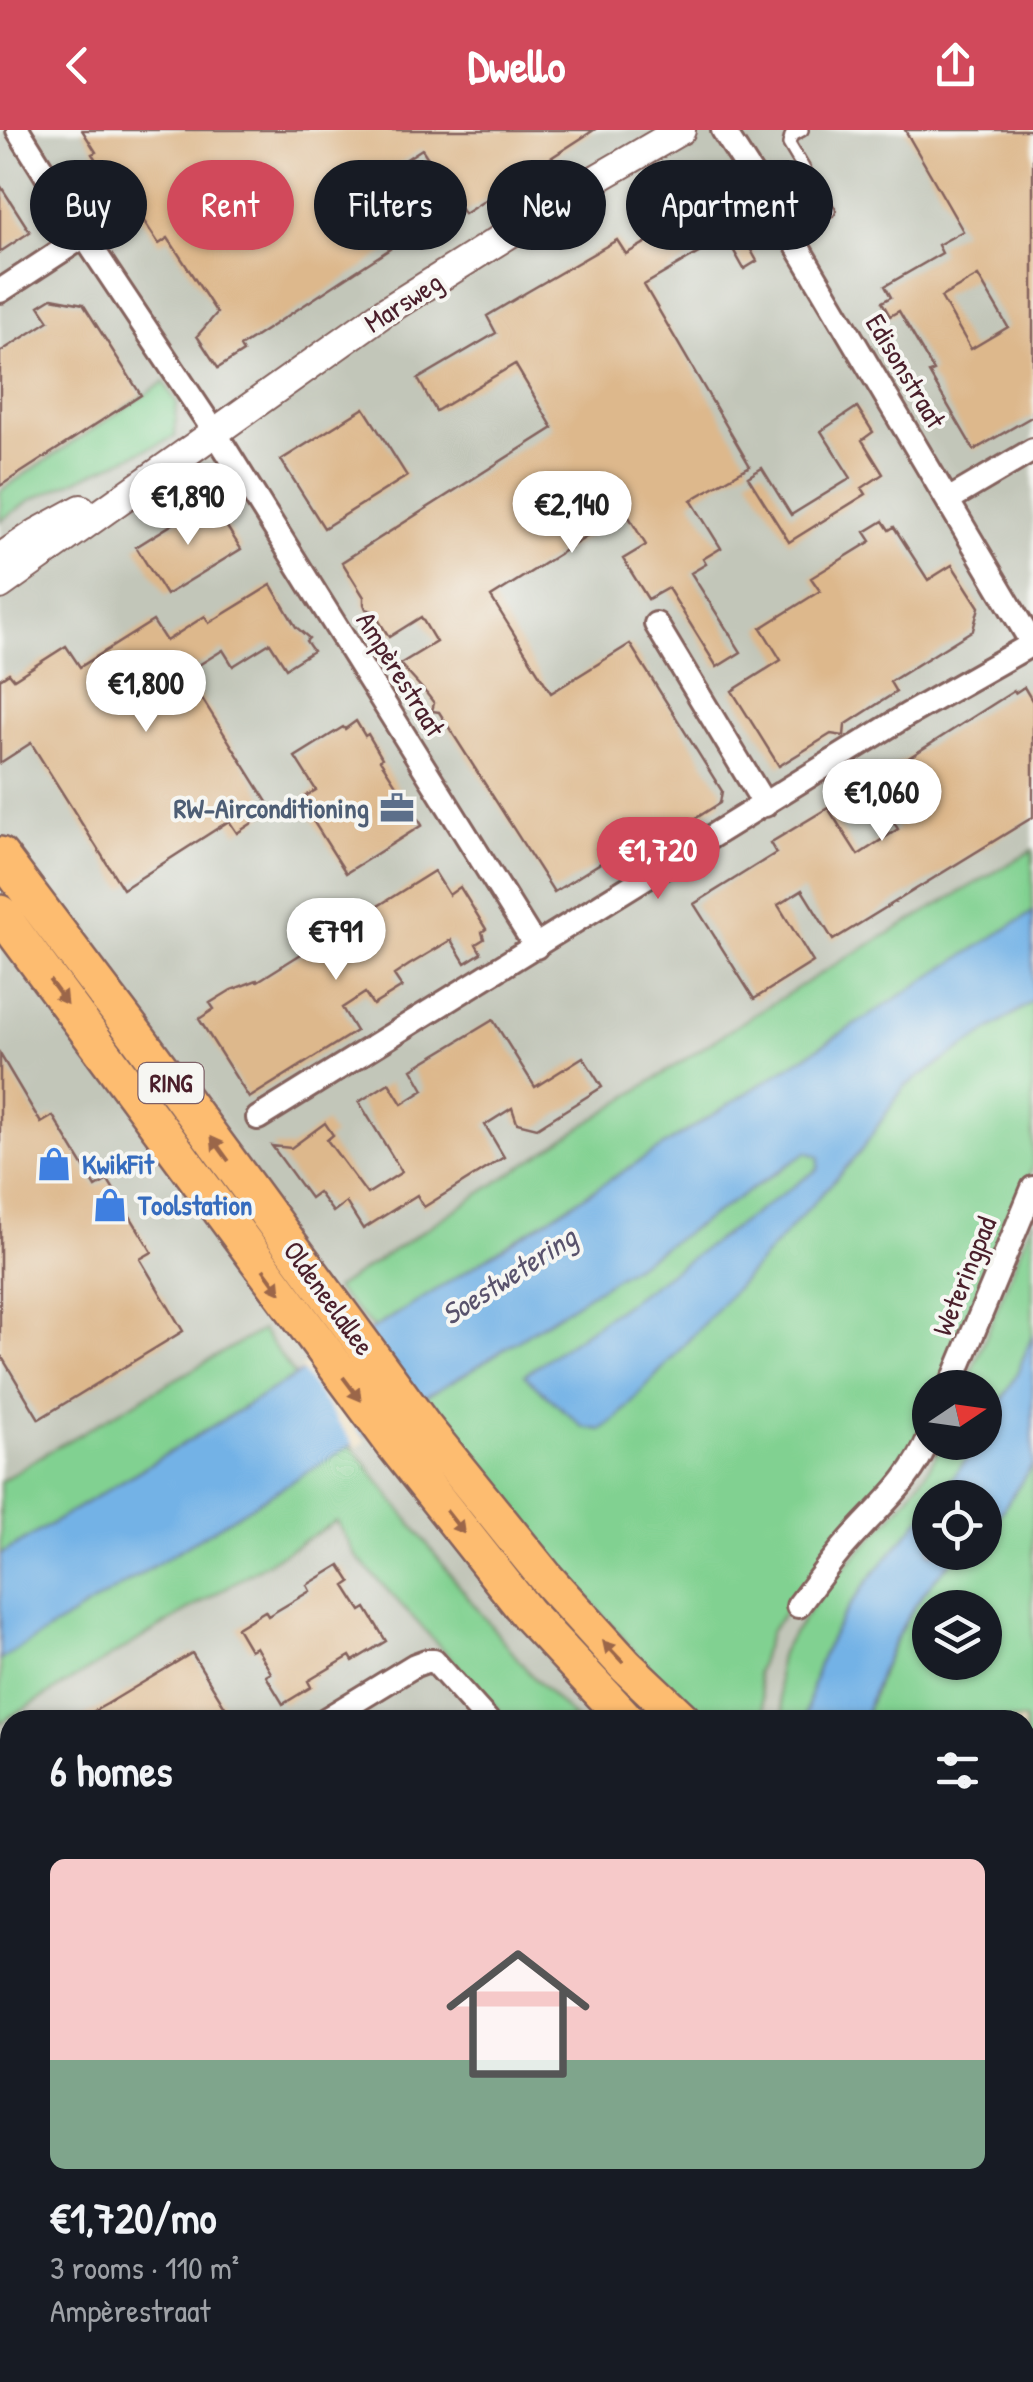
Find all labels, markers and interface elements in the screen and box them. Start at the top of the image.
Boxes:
text: Dwello [468,35,565,96]
icon: back [50,38,105,93]
icon: share [928,38,983,93]
chip: Buy [30,160,147,250]
chip: Rent [167,160,294,250]
chip: Filters [314,160,467,250]
chip: New [487,160,606,250]
chip: Apartment [626,160,833,250]
street label: Marsweg [357,263,449,341]
street label: Edisonstraat [857,307,955,436]
pin: €1,890 [107,463,269,548]
pin: €2,140 [491,471,653,556]
text: €1,890 [151,474,225,517]
text: €2,140 [535,482,609,525]
street label: Ampèrestraat [348,604,455,744]
pin: €1,800 [65,650,227,735]
text: €1,800 [108,661,184,704]
pin: €1,060 [801,759,963,844]
text: €1,060 [845,770,919,813]
place label: RW-Airconditioning [174,789,369,828]
office icon: RW-Airconditioning [378,789,416,827]
pin: €1,720 [577,817,739,902]
text: €1,720 [619,828,697,871]
pin: €791 [277,898,395,983]
text: €791 [309,909,363,952]
one-way arrow [48,979,67,1005]
road number: RING [138,1063,204,1103]
one-way arrow [211,1136,231,1162]
shop icon: KwikFit [35,1145,73,1183]
place label: KwikFit [82,1145,155,1183]
shop icon: Toolstation [91,1186,129,1224]
place label: Toolstation [137,1186,252,1224]
street label: Weteringpad [923,1211,1005,1341]
water label: Soestwetering [433,1216,585,1334]
street label: Oldeneelallee [275,1233,383,1363]
one-way arrow [261,1268,281,1294]
north arrow [912,1370,1002,1460]
map controls [912,1370,1002,1680]
one-way arrow [342,1376,361,1402]
button: locate [912,1480,1002,1570]
one-way arrow [444,1509,465,1535]
button: layers [912,1590,1002,1680]
one-way arrow [603,1640,625,1665]
text: 6 homes [50,1742,172,1799]
icon: filters [930,1743,985,1798]
icon: home [428,1924,608,2104]
text: €1,720/mo [50,2189,216,2246]
text: 3 rooms · 110 m² [50,2246,239,2289]
text: Ampèrestraat [50,2289,211,2332]

